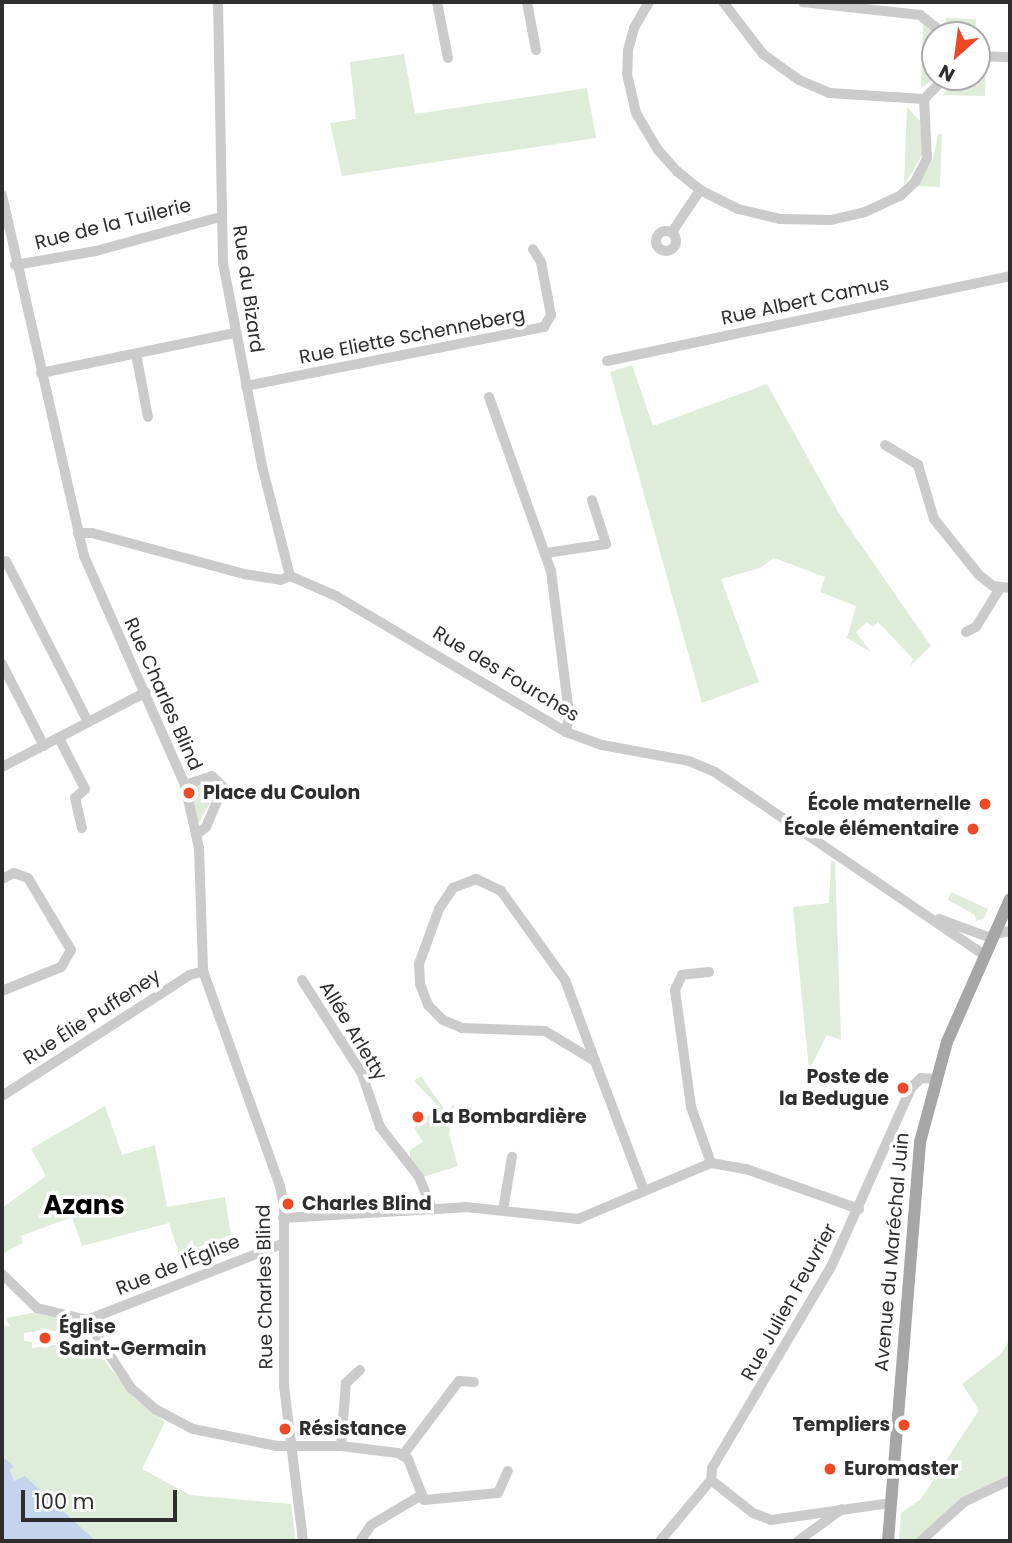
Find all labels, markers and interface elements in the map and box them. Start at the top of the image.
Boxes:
north arrow [921,21,991,91]
text: N [934,58,960,88]
street label: Rue de la Tuilerie [33,194,193,254]
street label: Rue du Bizard [228,224,268,354]
street label: Rue Albert Camus [719,272,891,330]
street label: Rue Eliette Schenneberg [297,303,527,369]
street label: Rue Charles Blind [119,614,207,774]
street label: Rue des Fourches [429,621,583,727]
place label: Place du Coulon [203,782,360,804]
marker: Place du Coulon [181,785,197,801]
place label: École maternelle [808,793,971,815]
marker: École maternelle [977,796,993,812]
place label: École élémentaire [784,818,959,840]
marker: École élémentaire [965,821,981,837]
street label: Rue Élie Puffeney [19,964,165,1070]
street label: Allée Arletty [314,977,392,1085]
place label: Poste de la Bedugue [779,1066,889,1110]
marker: Poste de la Bedugue [895,1080,911,1096]
place label: La Bombardière [432,1106,587,1128]
marker: La Bombardière [410,1109,426,1125]
street label: Avenue du Maréchal Juin [870,1132,914,1372]
district label: Azans [43,1190,125,1222]
place label: Charles Blind [302,1193,432,1215]
marker: Charles Blind [280,1196,296,1212]
street label: Rue Charles Blind [252,1204,278,1370]
street label: Rue Julien Feuvrier [736,1220,842,1384]
street label: Rue de l'Église [113,1230,243,1300]
place label: Église Saint-Germain [59,1316,206,1360]
marker: Église Saint-Germain [37,1330,53,1346]
place label: Templiers [792,1414,890,1436]
marker: Templiers [896,1417,912,1433]
place label: Résistance [299,1418,407,1440]
marker: Résistance [277,1421,293,1437]
place label: Euromaster [844,1458,958,1480]
marker: Euromaster [822,1461,838,1477]
scale bar [24,1476,180,1520]
text: 100 m [34,1487,94,1516]

